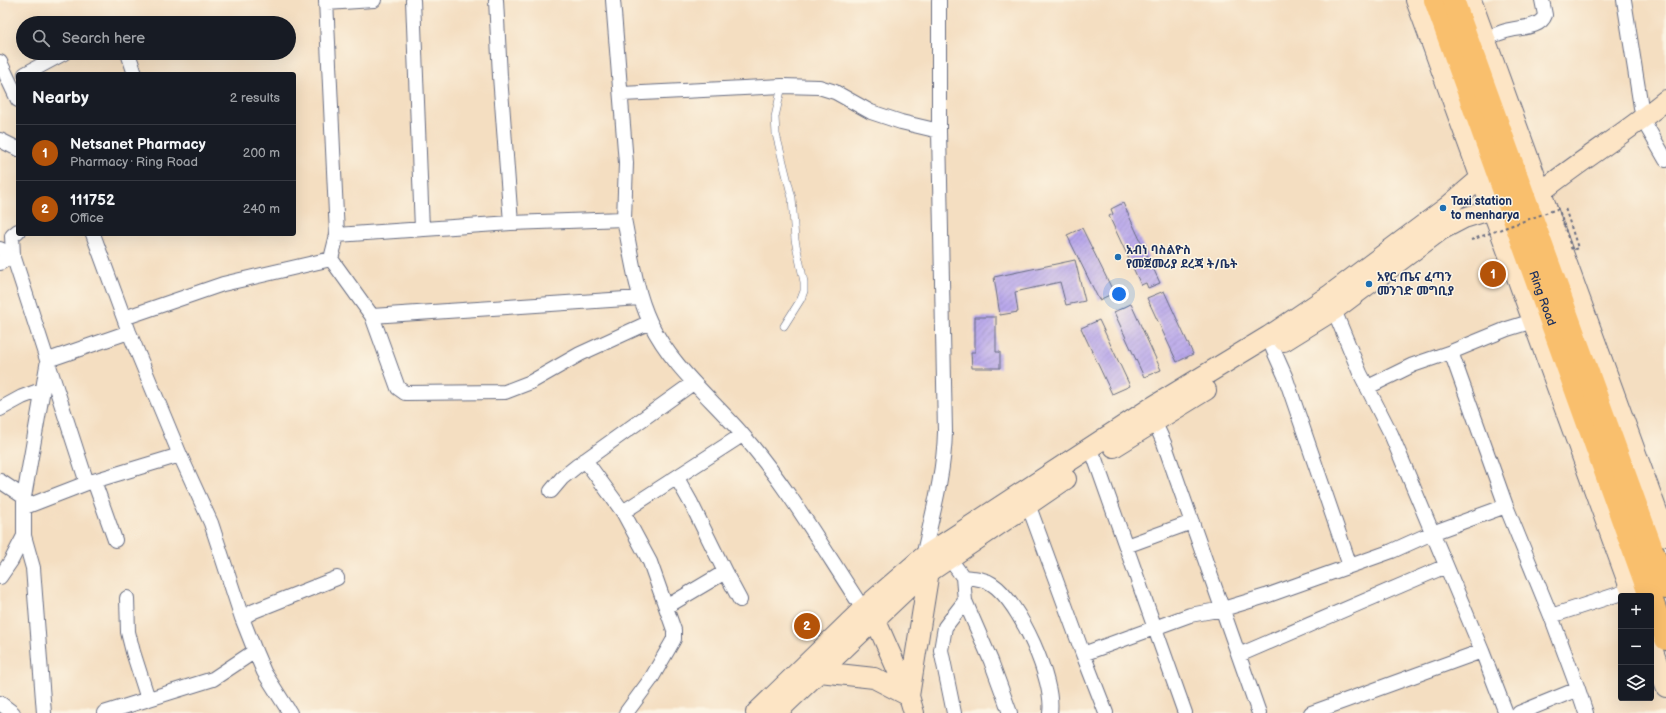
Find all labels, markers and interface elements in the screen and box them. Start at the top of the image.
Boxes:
search box [16,16,296,60]
icon: search [30,27,52,49]
text: Search here [62,29,145,48]
text: Nearby [32,88,89,108]
text: 2 results [230,90,280,106]
text: Netsanet Pharmacy [70,135,206,154]
text: 1 [42,145,48,161]
text: 200 m [243,145,280,161]
text: Pharmacy · Ring Road [70,154,198,170]
text: 111752 [70,191,115,210]
place label: Taxi station to menharya [1450,194,1520,223]
text: 2 [41,201,49,217]
text: 240 m [243,201,280,217]
marker: Taxi station to menharya [1438,203,1448,213]
text: Office [70,210,104,226]
place label: አብነ ባስልዮስ የመጀመሪያ ደረጃ ት/ቤት [1126,243,1238,272]
marker: አብነ ባስልዮስ የመጀመሪያ ደረጃ ት/ቤት [1113,252,1123,262]
pin: 1 [1480,259,1506,289]
street label: Ring Road [1525,269,1559,328]
place label: አየር ጤና ፈጣን መንገድ መግቢያ [1377,270,1455,299]
marker: አየር ጤና ፈጣን መንገድ መግቢያ [1364,279,1374,289]
your location [1109,284,1129,304]
map controls [1618,593,1654,701]
button: + [1618,593,1654,629]
pin: 2 [794,611,820,641]
button: − [1618,629,1654,665]
button: layers [1618,665,1654,701]

